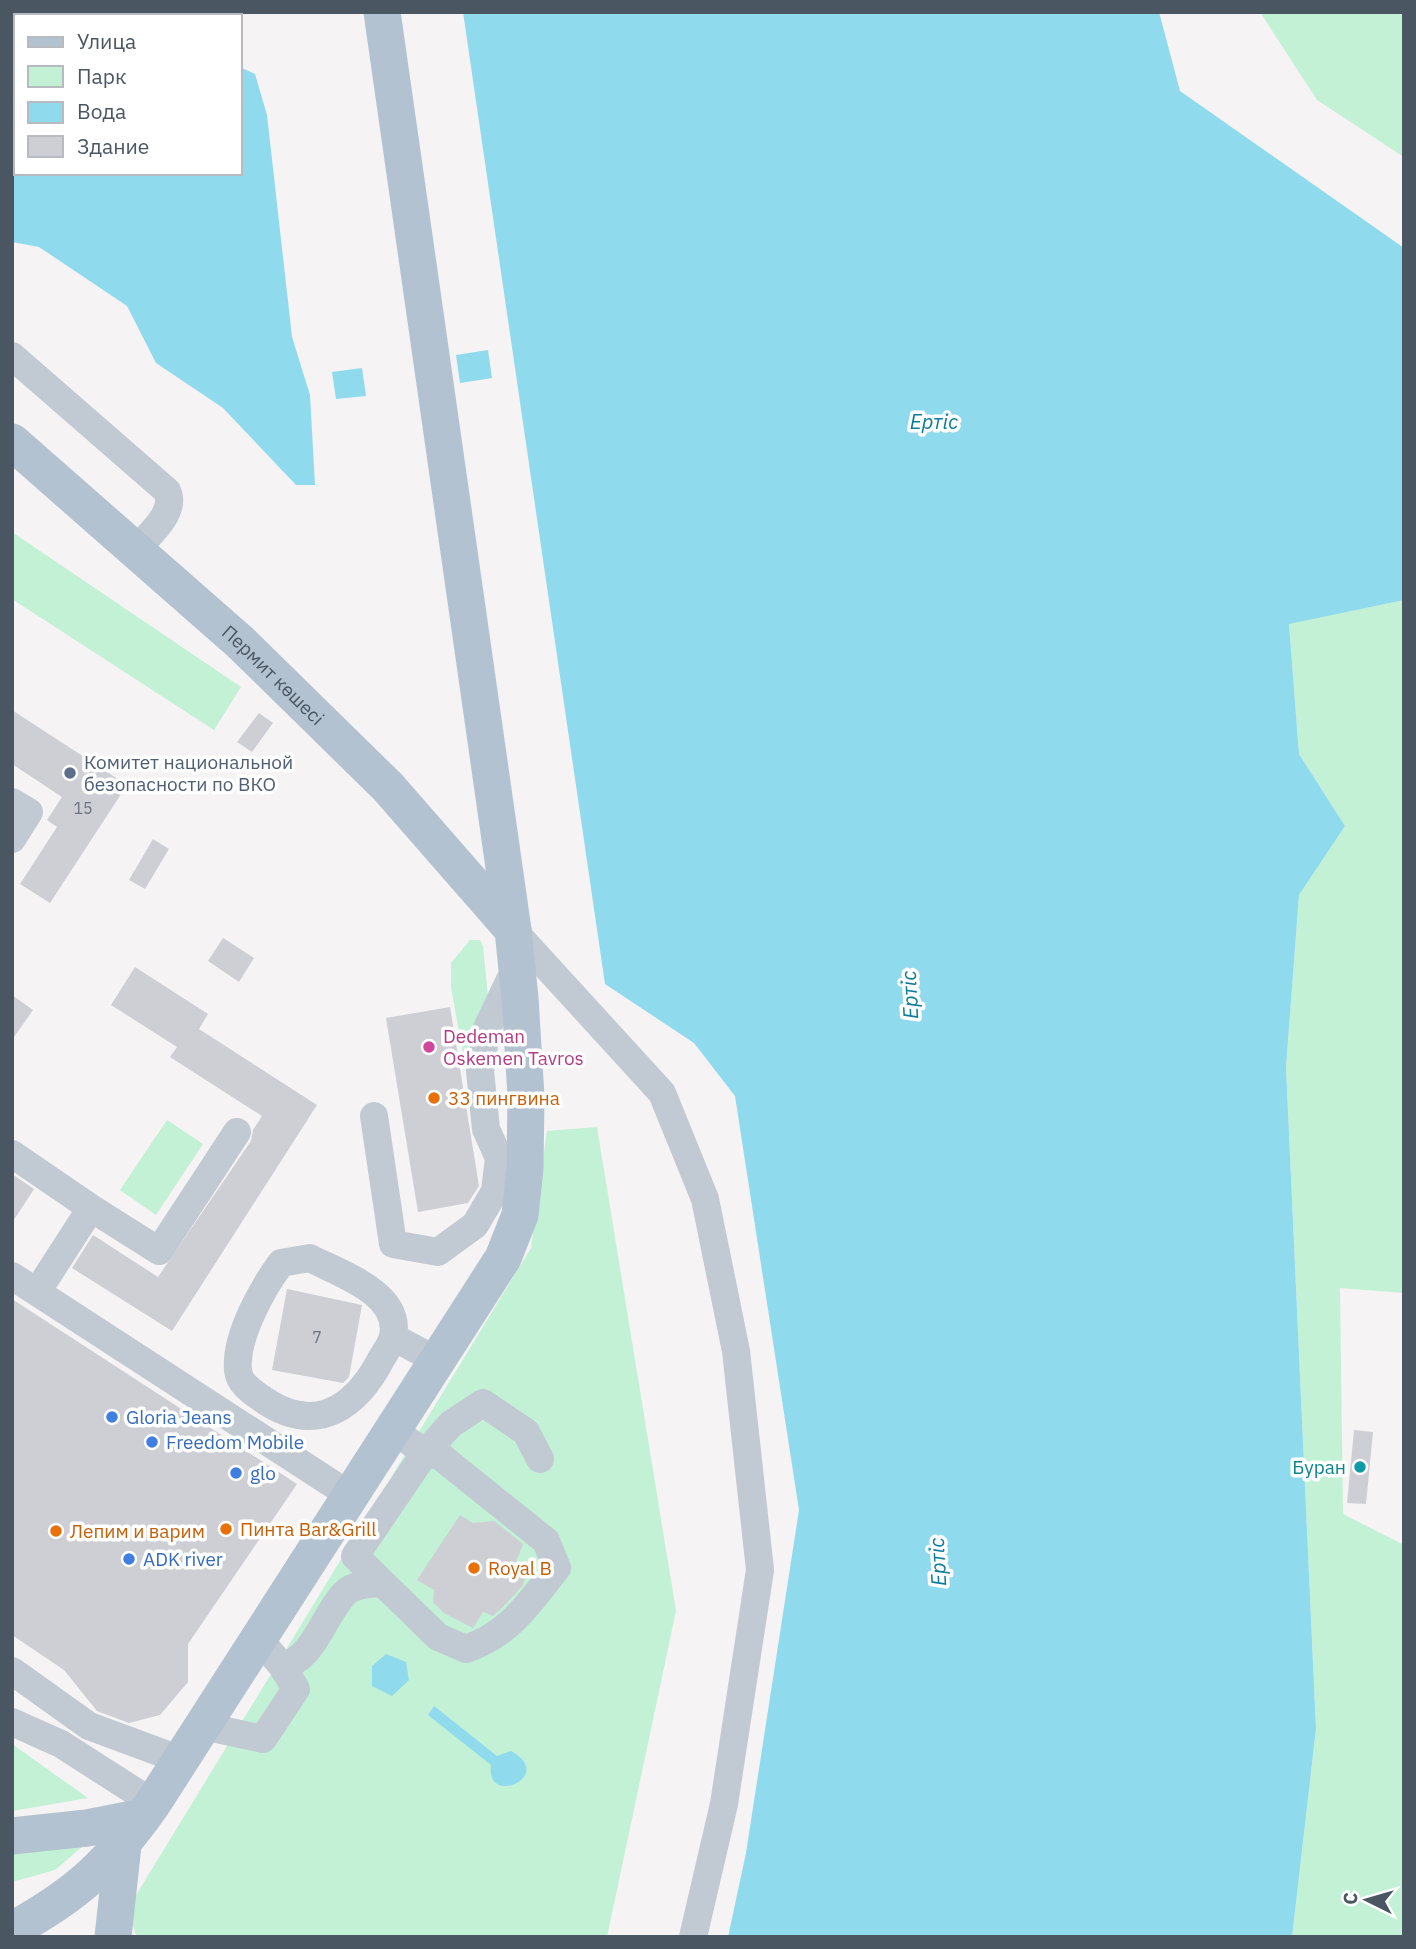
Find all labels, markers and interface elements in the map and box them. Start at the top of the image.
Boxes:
legend [14,14,242,175]
text: Улица [77,27,136,55]
text: Парк [77,62,127,90]
text: Вода [77,97,126,125]
text: Здание [77,132,149,160]
water label: Ертіс [910,407,958,435]
street label: Пермит көшесі [217,620,329,730]
place label: Комитет национальной безопасности по ВКО [84,750,293,796]
marker: Комитет национальной безопасности по ВКО [62,765,78,781]
house number: 15 [73,798,93,818]
water label: Ертіс [894,970,924,1020]
place label: Dedeman Oskemen Tavros [443,1024,584,1070]
marker: Dedeman Oskemen Tavros [421,1039,437,1055]
place label: 33 пингвина [448,1086,560,1110]
marker: 33 пингвина [426,1090,442,1106]
house number: 7 [312,1327,322,1347]
place label: Gloria Jeans [126,1405,232,1429]
marker: Gloria Jeans [104,1409,120,1425]
place label: Freedom Mobile [166,1430,304,1454]
marker: Freedom Mobile [144,1434,160,1450]
place label: Буран [1292,1455,1346,1479]
marker: Буран [1352,1459,1368,1475]
place label: glo [250,1461,276,1485]
marker: glo [228,1465,244,1481]
place label: Пинта Bar&Grill [240,1517,376,1541]
place label: Лепим и варим [70,1519,205,1543]
marker: Пинта Bar&Grill [218,1521,234,1537]
marker: Лепим и варим [48,1523,64,1539]
water label: Ертіс [922,1537,952,1587]
place label: ADK river [143,1547,223,1571]
marker: ADK river [121,1551,137,1567]
place label: Royal B [488,1556,552,1580]
marker: Royal B [466,1560,482,1576]
north arrow [1332,1865,1402,1935]
text: С [1338,1891,1363,1906]

